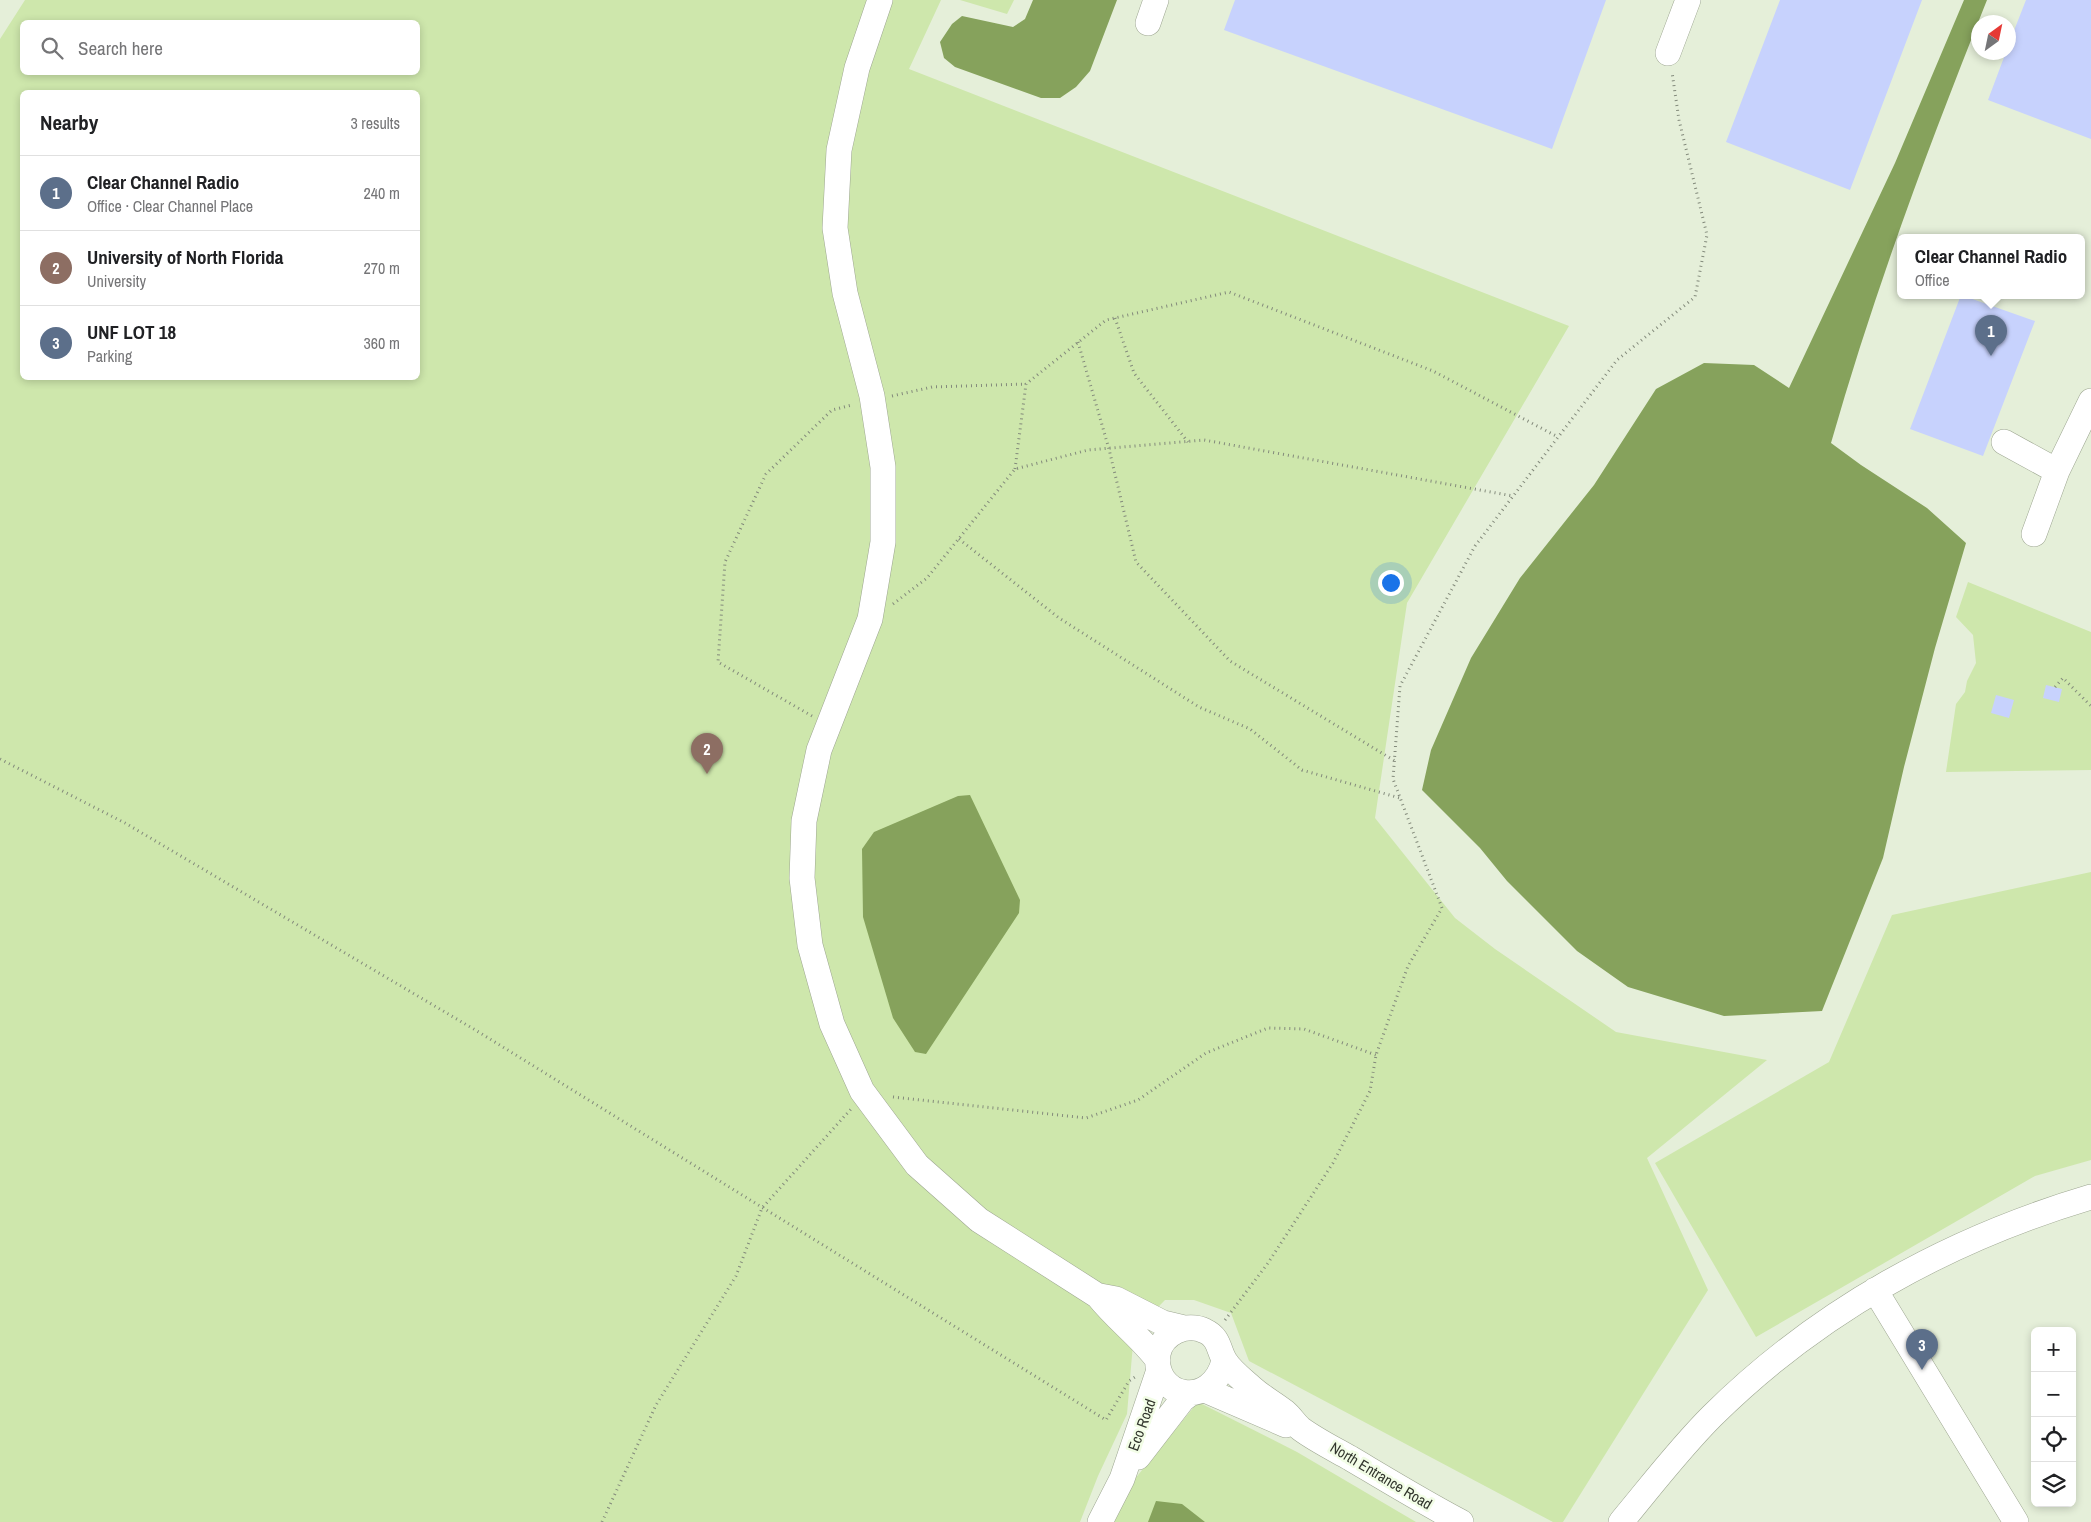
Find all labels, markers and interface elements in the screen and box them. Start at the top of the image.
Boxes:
north arrow [1971,15,2016,60]
search box [20,20,420,75]
icon: search [38,34,66,62]
text: Search here [78,35,163,61]
text: Nearby [40,108,98,137]
text: 3 results [350,112,400,134]
text: Clear Channel Radio [87,169,239,195]
text: 1 [52,182,60,204]
text: 240 m [364,182,400,204]
text: Office · Clear Channel Place [87,195,253,217]
popup [1897,234,2085,299]
text: Clear Channel Radio [1915,243,2067,269]
text: University of North Florida [87,244,284,270]
text: 2 [52,257,60,279]
text: 270 m [364,257,400,279]
text: Office [1915,269,1950,291]
text: University [87,270,146,292]
pin: 1 [1975,315,2007,356]
text: UNF LOT 18 [87,319,176,345]
text: 3 [52,332,60,354]
text: 360 m [364,332,400,354]
text: Parking [87,345,132,367]
your location [1378,570,1404,596]
pin: 2 [691,733,723,774]
map controls [2031,1327,2076,1507]
button: + [2031,1327,2076,1372]
pin: 3 [1906,1329,1938,1370]
button: − [2031,1372,2076,1417]
street label: Eco Road [1122,1396,1161,1454]
button: locate [2031,1417,2076,1462]
street label: North Entrance Road [1326,1437,1436,1514]
button: layers [2031,1462,2076,1507]

